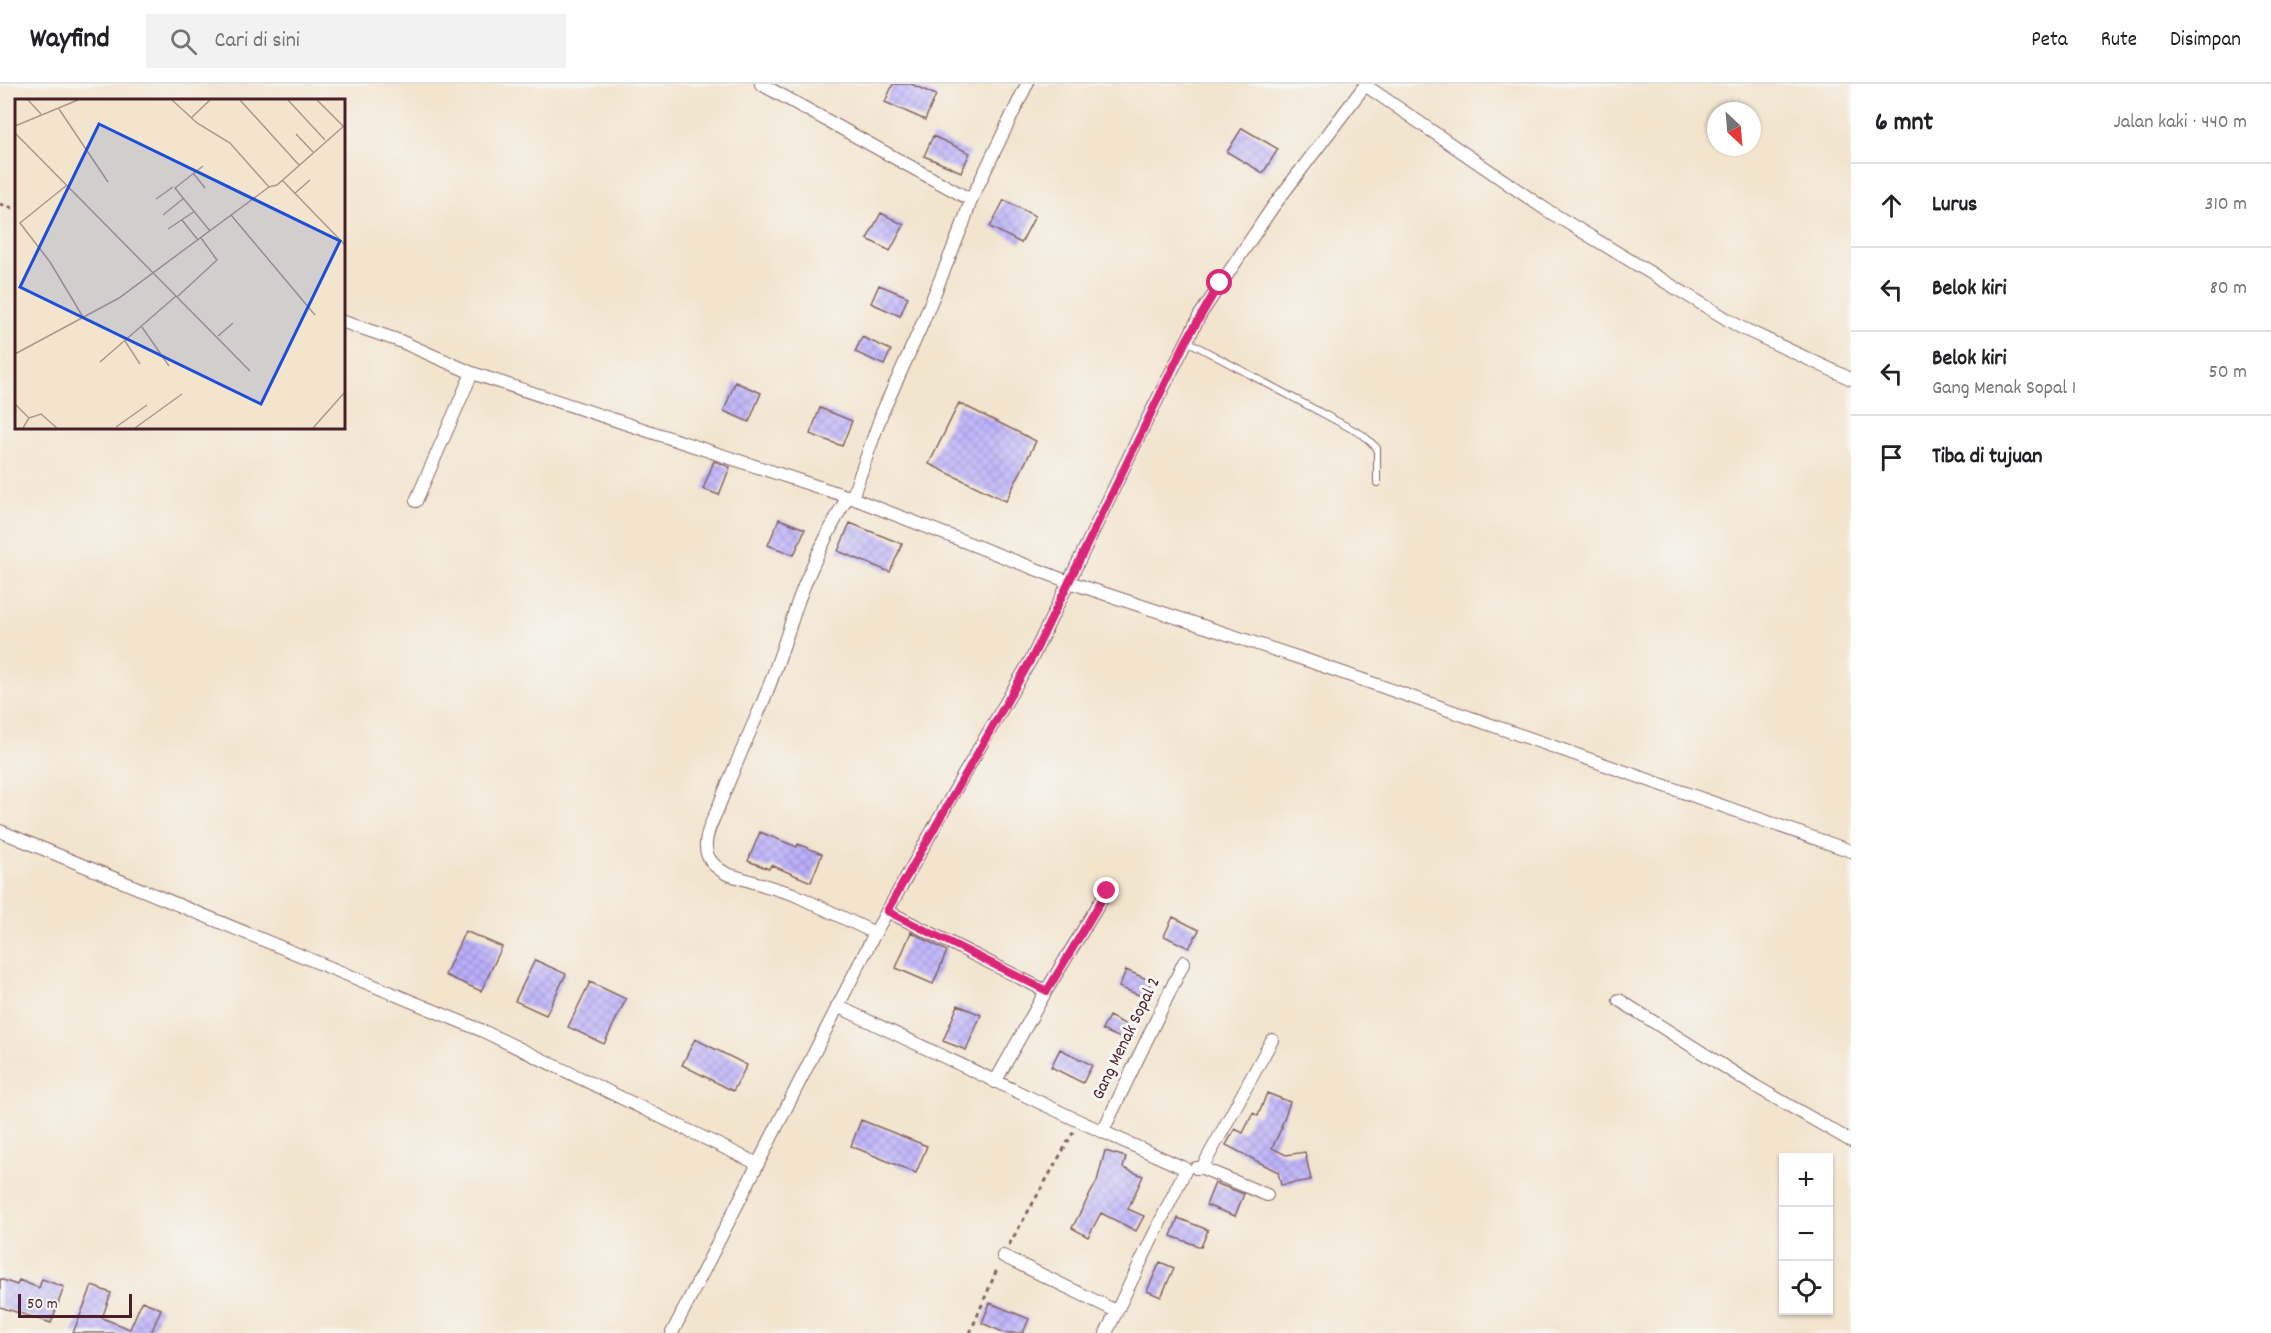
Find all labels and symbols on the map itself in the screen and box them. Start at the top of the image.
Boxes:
inset map [15,99,345,429]
north arrow [1707,102,1761,156]
route start [1206,269,1232,295]
route end [1093,877,1119,903]
street label: Gang Menak Sopal 2 [1086,974,1168,1104]
scale bar [18,1291,132,1318]

